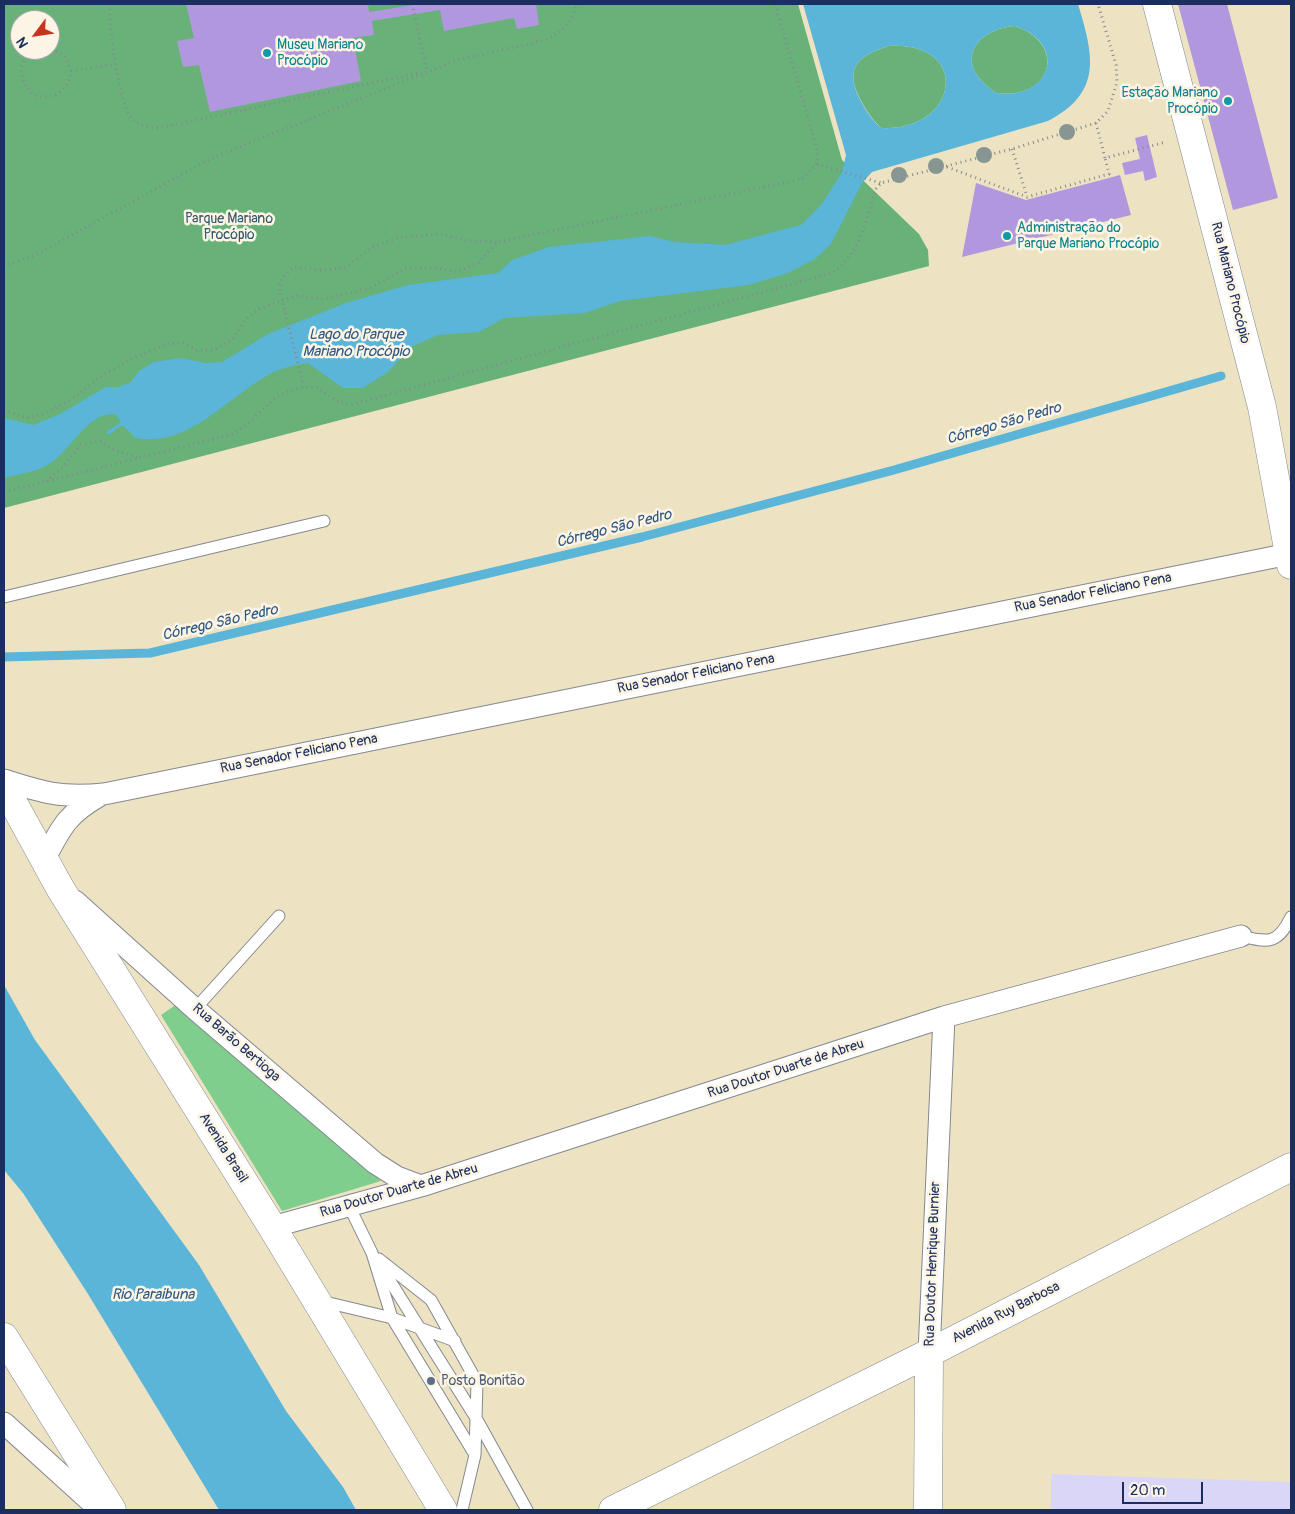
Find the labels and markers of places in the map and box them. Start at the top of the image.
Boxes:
place label: Museu Mariano Procópio [277,37,363,70]
marker: Museu Mariano Procópio [261,47,273,59]
place label: Estação Mariano Procópio [1121,85,1218,118]
marker: Estação Mariano Procópio [1222,95,1234,107]
place label: Administração do Parque Mariano Procópio [1017,220,1159,252]
marker: Administração do Parque Mariano Procópio [1001,230,1013,242]
place label: Posto Bonitão [441,1373,525,1389]
marker: Posto Bonitão [425,1375,437,1387]

